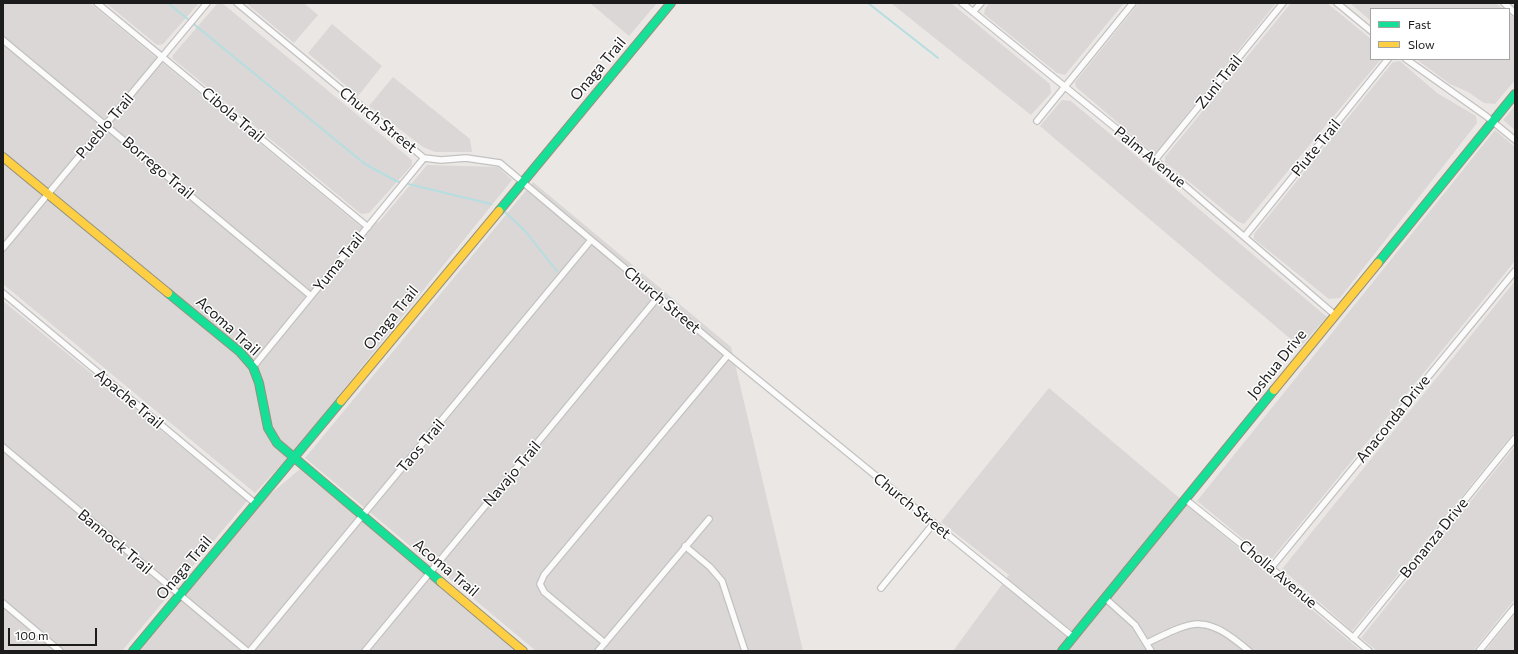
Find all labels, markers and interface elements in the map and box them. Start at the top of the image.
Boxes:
legend [1370,8,1510,60]
text: Fast [1408,17,1431,31]
street label: Onaga Trail [566,34,630,104]
text: Slow [1408,37,1435,51]
street label: Zuni Trail [1192,52,1246,112]
street label: Church Street [336,83,420,157]
street label: Cibola Trail [198,84,268,146]
street label: Pueblo Trail [72,90,138,162]
street label: Piute Trail [1288,116,1344,180]
street label: Palm Avenue [1111,123,1189,191]
street label: Borrego Trail [119,133,197,203]
street label: Yuma Trail [310,229,368,295]
street label: Church Street [620,263,704,337]
street label: Onaga Trail [360,282,422,354]
street label: Acoma Trail [192,293,264,359]
street label: Joshua Drive [1244,326,1310,402]
street label: Apache Trail [91,365,167,433]
street label: Anaconda Drive [1352,372,1434,466]
street label: Taos Trail [393,416,449,476]
street label: Navajo Trail [479,438,545,510]
street label: Church Street [870,469,954,543]
street label: Bonanza Drive [1396,494,1472,582]
street label: Bannock Trail [74,506,156,578]
street label: Onaga Trail [152,533,216,603]
street label: Acoma Trail [410,535,482,601]
street label: Cholla Avenue [1235,536,1321,612]
scale bar [10,620,99,646]
text: 100 m [15,628,49,642]

